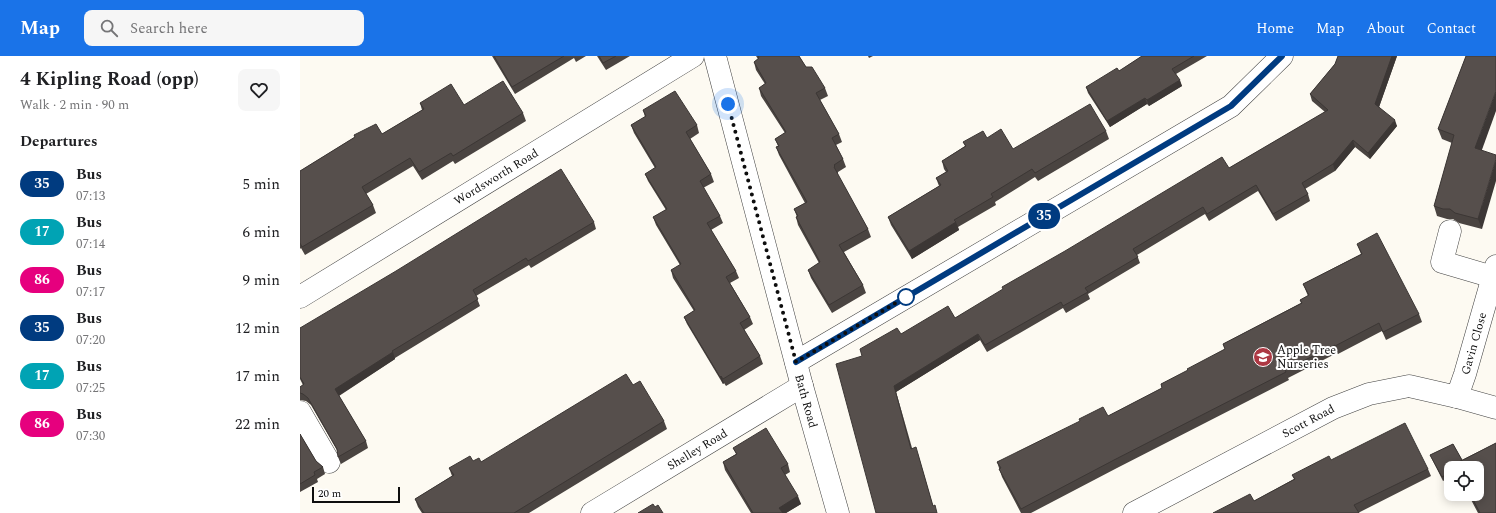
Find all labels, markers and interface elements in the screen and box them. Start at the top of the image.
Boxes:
search box [84,10,364,46]
text: Map [20,14,60,43]
icon: search [98,17,120,39]
text: Search here [130,17,208,40]
text: Home [1256,18,1294,39]
text: Map [1316,18,1344,39]
text: About [1366,18,1405,39]
text: Contact [1427,18,1476,39]
text: 4 Kipling Road (opp) [20,65,199,94]
button: heart [238,69,280,111]
your location [718,94,738,114]
text: Walk · 2 min · 90 m [20,95,129,115]
text: Departures [20,130,98,153]
street label: Wordsworth Road [450,143,542,210]
text: Bus [76,163,102,186]
text: 35 [34,173,50,194]
text: 5 min [242,173,280,196]
text: 07:13 [76,186,105,206]
line badge: 35 [1026,203,1062,229]
text: 35 [1036,205,1052,226]
text: Bus [76,211,102,234]
text: 17 [34,221,50,242]
text: 6 min [242,221,280,244]
text: 07:14 [76,234,105,254]
text: Bus [76,259,102,282]
text: 86 [34,269,50,290]
text: 9 min [242,269,280,292]
text: 07:17 [76,282,105,302]
unlabelled marker [897,288,915,306]
text: Bus [76,307,102,330]
street label: Gavin Close [1456,310,1492,377]
text: 35 [34,317,50,338]
text: 12 min [235,317,280,340]
text: 07:20 [76,330,105,350]
place label: Apple Tree Nurseries [1277,341,1336,374]
school or university icon: Apple Tree Nurseries [1252,346,1274,368]
text: Bus [76,355,102,378]
text: 17 [34,365,50,386]
text: 17 min [235,365,280,388]
street label: Bath Road [790,372,823,431]
text: 07:25 [76,378,105,398]
street label: Scott Road [1278,399,1338,443]
text: Bus [76,403,102,426]
text: 86 [34,413,50,434]
text: 22 min [235,413,280,436]
street label: Shelley Road [663,424,731,475]
text: 07:30 [76,426,105,446]
map controls [1444,461,1484,501]
button: locate [1444,461,1484,501]
scale bar [312,485,400,504]
text: 20 m [318,485,341,502]

